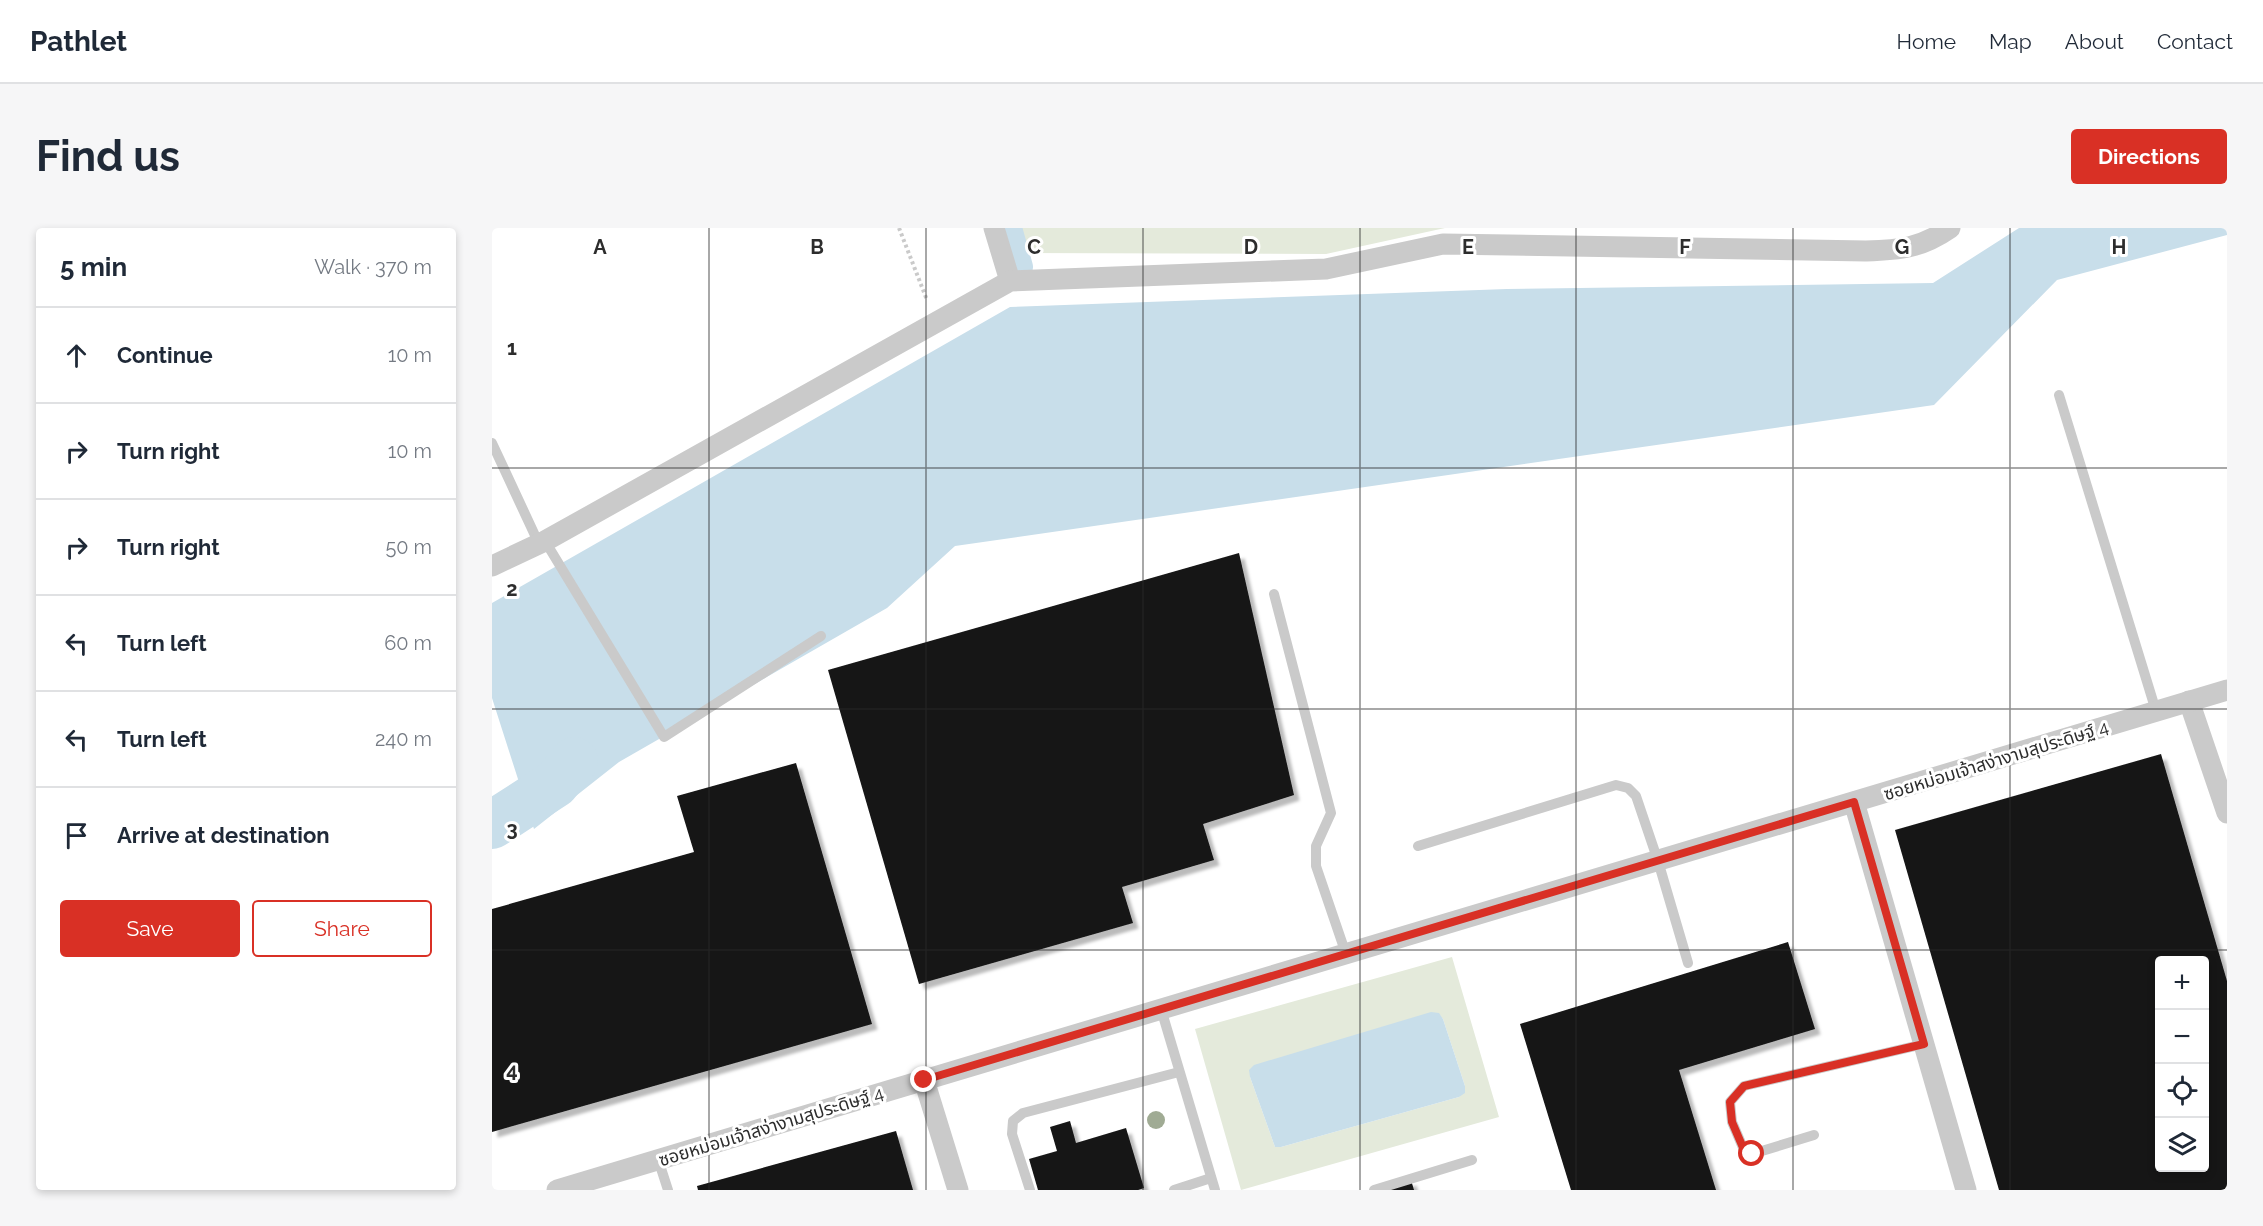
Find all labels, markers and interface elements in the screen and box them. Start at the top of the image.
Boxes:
text: Pathlet [30,25,127,58]
text: Home [1897,29,1956,54]
text: Map [1989,29,2032,54]
text: About [2065,29,2124,54]
text: Contact [2157,29,2233,54]
button: Directions [2071,129,2227,184]
text: Find us [36,132,180,181]
text: A [593,235,607,259]
text: B [810,235,824,259]
text: C [1027,235,1041,259]
text: D [1244,235,1258,259]
text: E [1462,235,1474,259]
text: F [1679,235,1691,259]
text: G [1895,235,1909,259]
text: H [2112,235,2126,259]
text: 5 min [60,252,127,282]
text: Walk · 370 m [314,255,432,279]
text: 1 [507,336,517,360]
icon: ahead [60,339,93,372]
text: Continue [117,342,213,368]
text: 10 m [388,343,432,367]
icon: right [60,435,93,468]
text: Turn right [117,438,220,464]
text: 10 m [388,439,432,463]
icon: right [60,531,93,564]
text: Turn right [117,534,220,560]
text: 50 m [385,535,432,559]
text: 2 [506,577,518,601]
icon: left [60,627,93,660]
text: Turn left [117,630,207,656]
text: 60 m [384,631,432,655]
street label: ซอยหม่อมเจ้าสง่างามสุประดิษฐ์ 4 [1881,716,2111,805]
icon: left [60,723,93,756]
text: Turn left [117,726,207,752]
text: 240 m [375,727,432,751]
text: 3 [506,817,518,841]
icon: arrive [60,819,93,852]
text: Arrive at destination [117,822,330,848]
button: Save [60,900,240,957]
button: Share [252,900,432,957]
map controls [2155,956,2209,1172]
button: + [2155,956,2209,1010]
button: − [2155,1010,2209,1064]
text: 4 [506,1058,518,1082]
button: locate [2155,1064,2209,1118]
route end [910,1066,936,1092]
street label: ซอยหม่อมเจ้าสง่างามสุประดิษฐ์ 4 [656,1082,886,1171]
button: layers [2155,1118,2209,1172]
route start [1738,1140,1764,1166]

